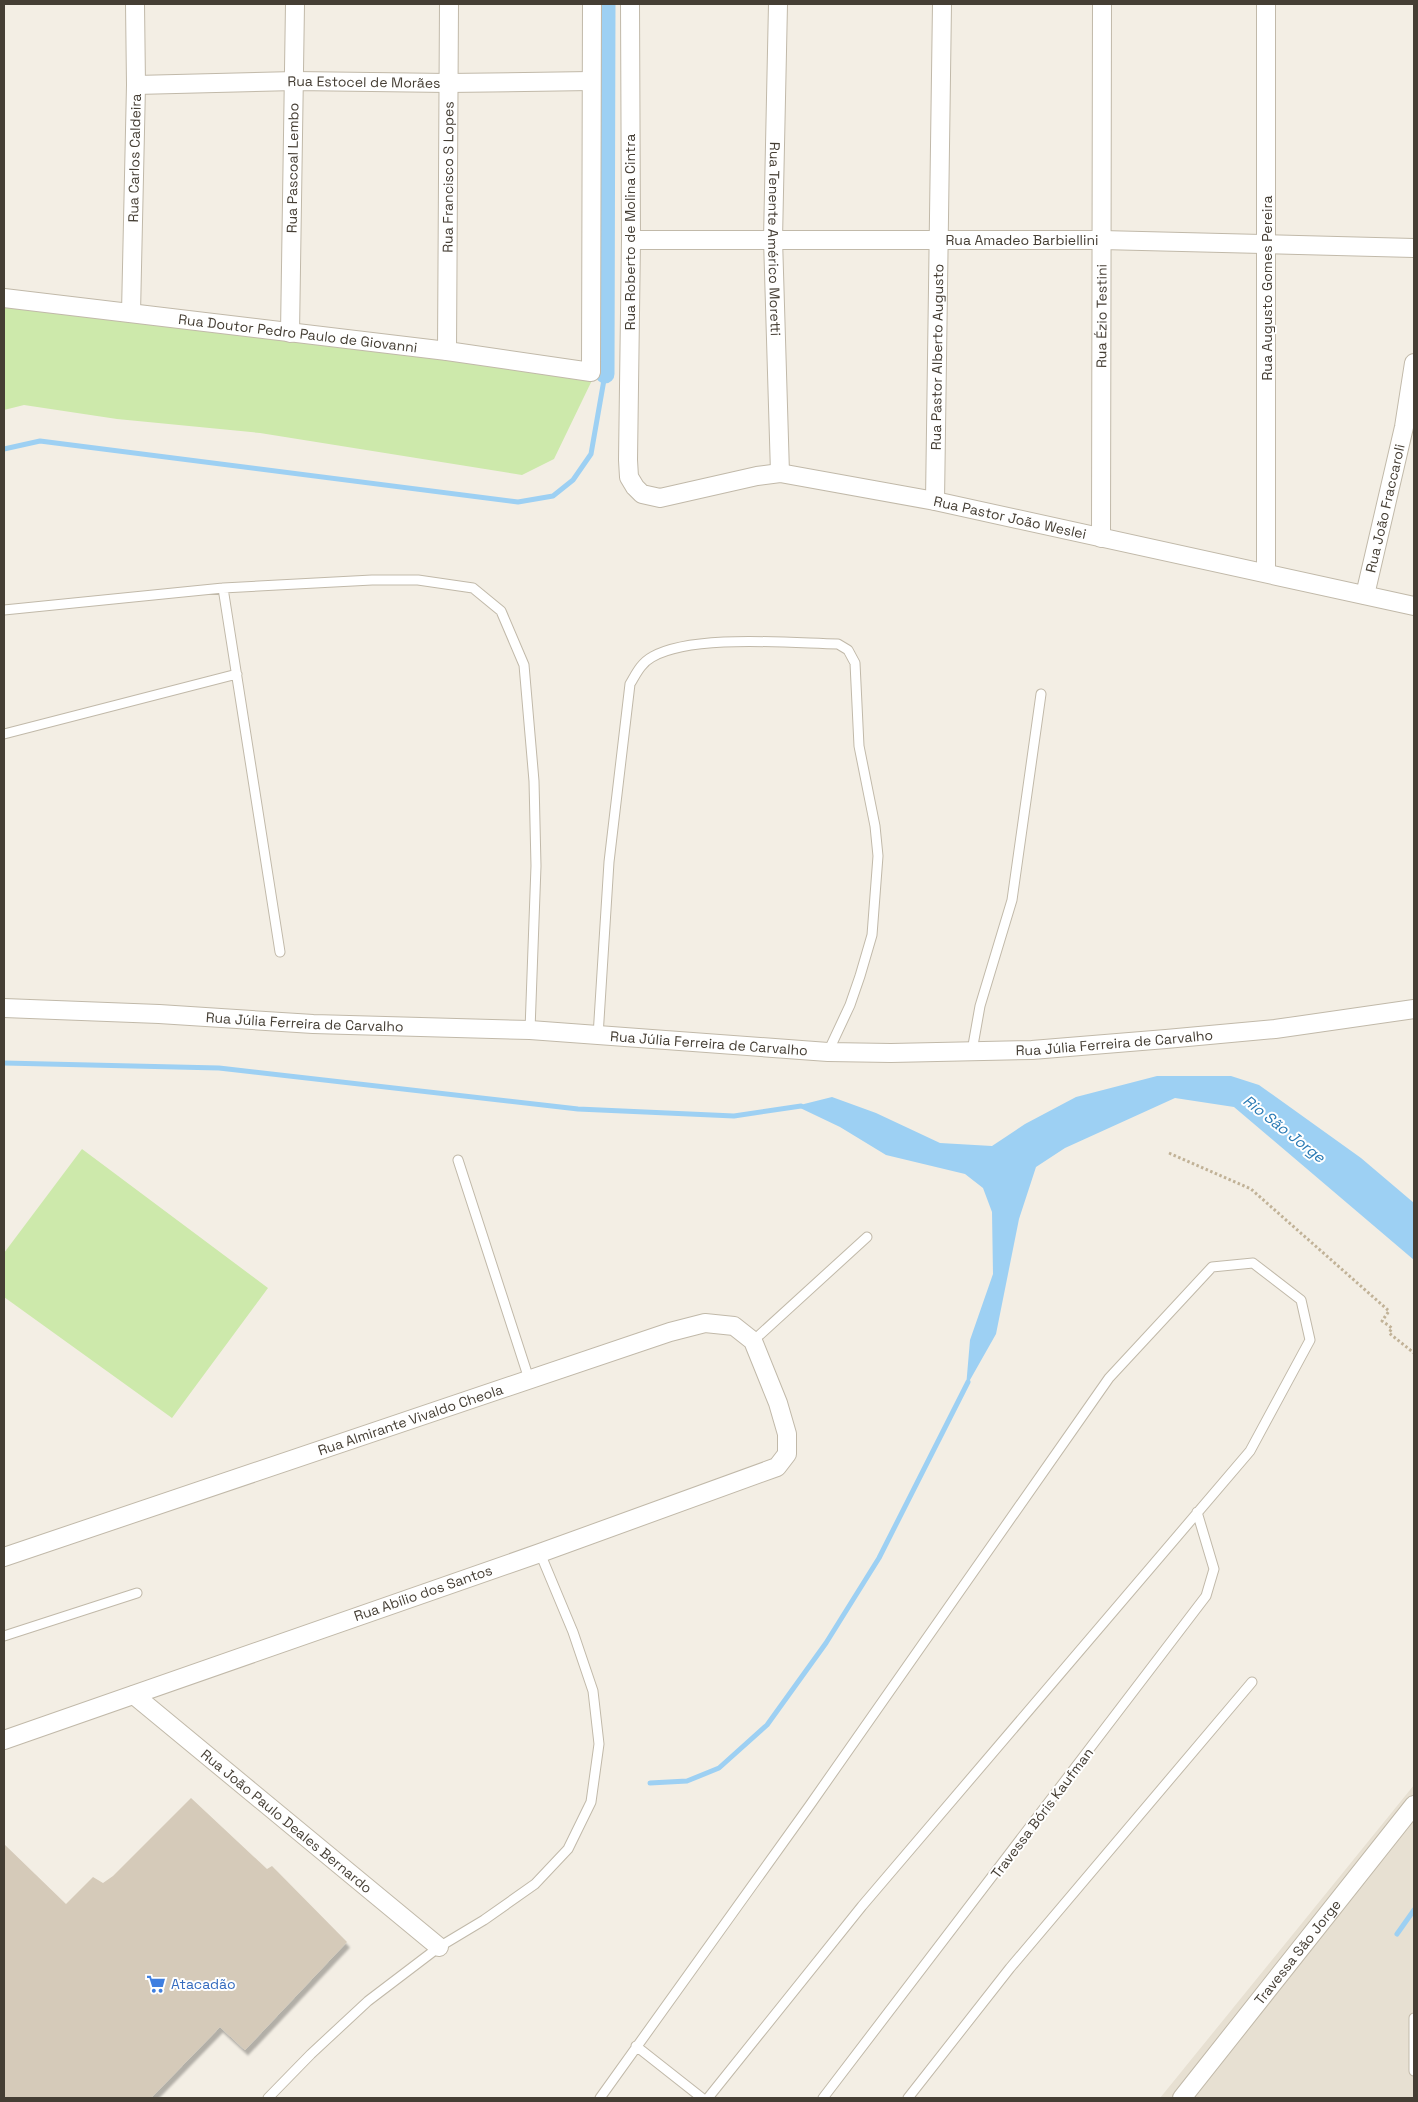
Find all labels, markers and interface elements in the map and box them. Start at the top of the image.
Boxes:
street label: Rua Estocel de Morães [287,72,441,92]
street label: Rua Carlos Caldeira [124,93,145,223]
street label: Rua Francisco S Lopes [439,101,457,253]
street label: Rua Pascoal Lembo [283,103,302,233]
street label: Rua Roberto de Molina Cintra [621,134,639,330]
street label: Rua Tenente Américo Moretti [764,142,785,336]
street label: Rua Augusto Gomes Pereira [1258,196,1276,380]
street label: Rua Amadeo Barbiellini [946,231,1098,249]
street label: Rua Pastor Alberto Augusto [927,264,947,450]
street label: Rua Ézio Testini [1092,264,1111,368]
street label: Rua Doutor Pedro Paulo de Giovanni [177,310,418,356]
street label: Rua João Fraccaroli [1361,442,1409,574]
street label: Rua Pastor João Weslei [932,492,1088,543]
street label: Rua Júlia Ferreira de Carvalho [205,1008,404,1036]
street label: Rua Júlia Ferreira de Carvalho [1015,1026,1214,1059]
street label: Rua Júlia Ferreira de Carvalho [610,1027,808,1059]
water label: Rio São Jorge [1240,1091,1330,1167]
street label: Rua Almirante Vivaldo Cheola [315,1380,505,1459]
street label: Rua Abílio dos Santos [351,1561,495,1625]
street label: Travessa Bóris Kaufman [987,1744,1097,1882]
street label: Rua João Paulo Deales Bernardo [197,1745,376,1897]
street label: Travessa São Jorge [1250,1896,1345,2009]
supermarket icon: Atacadão [145,1973,167,1995]
place label: Atacadão [171,1975,236,1993]

